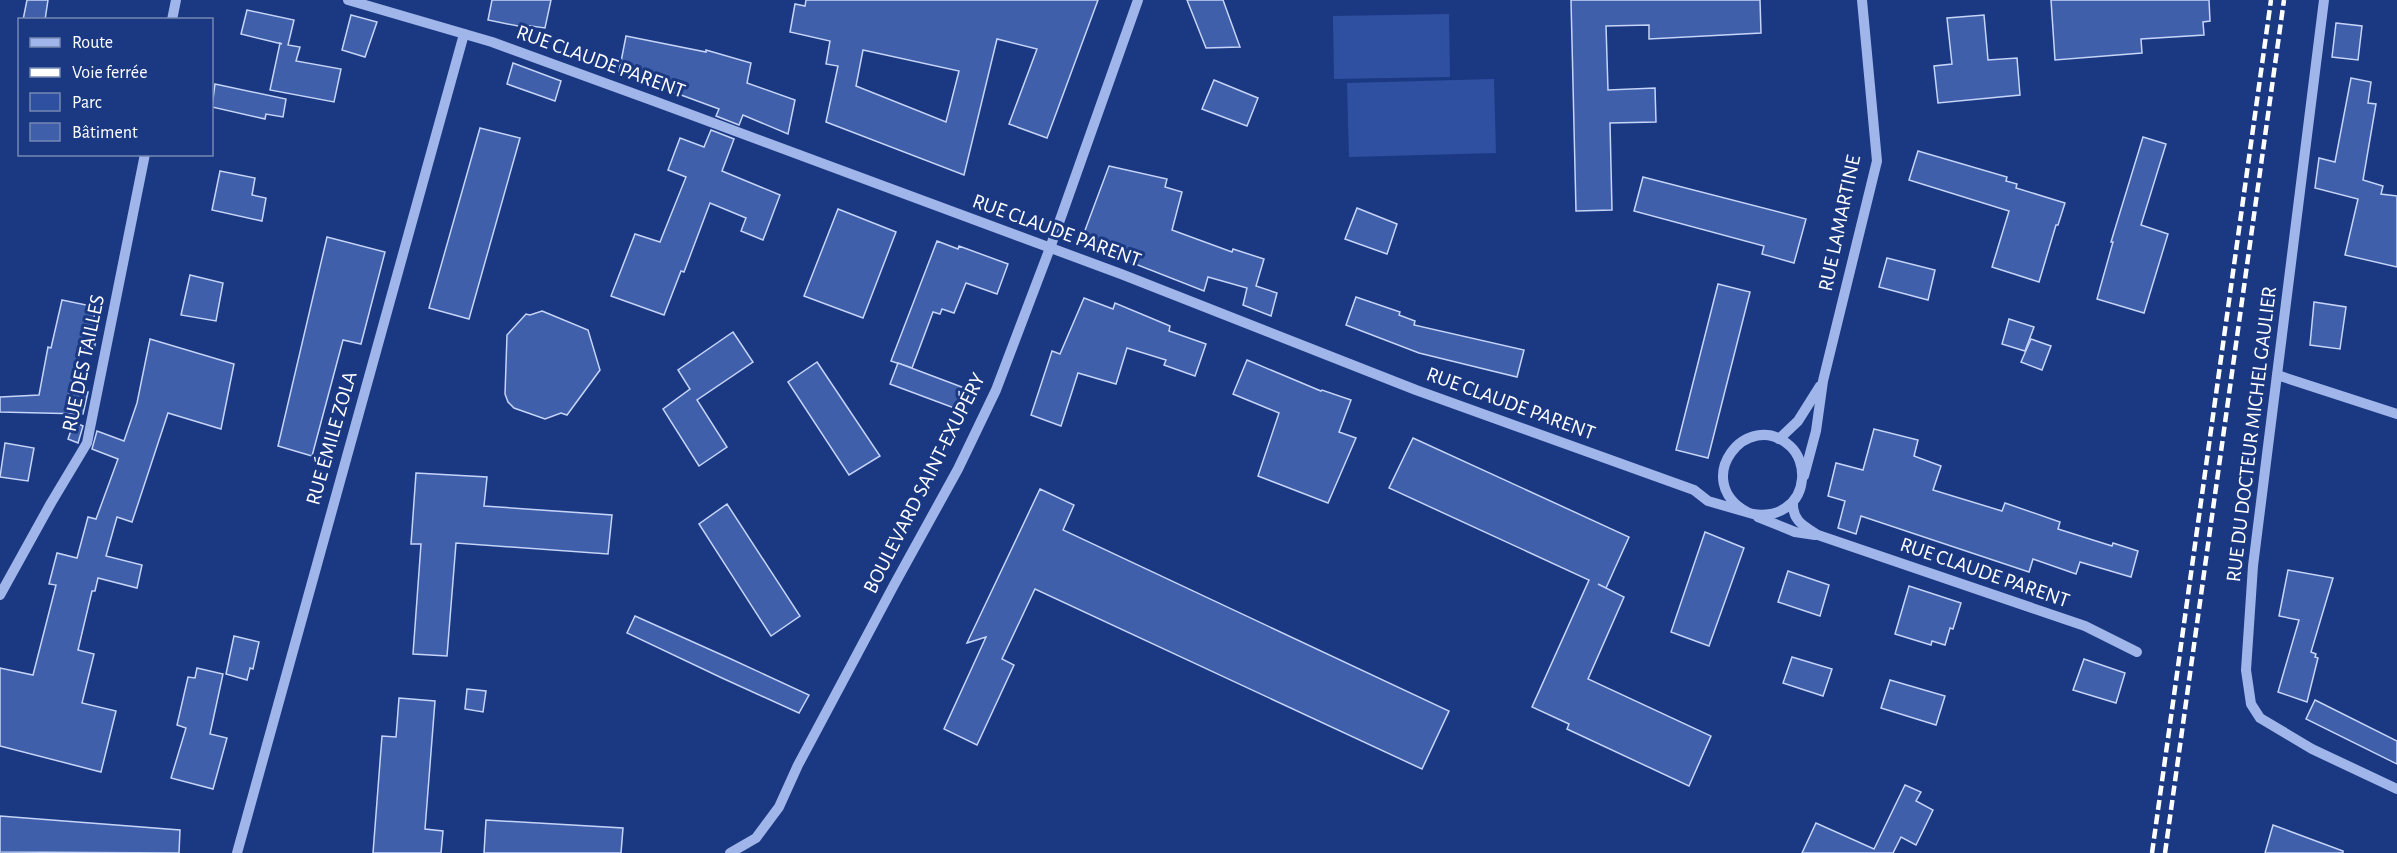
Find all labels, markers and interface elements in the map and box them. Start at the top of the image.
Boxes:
legend [18,18,213,156]
street label: RUE CLAUDE PARENT [514,21,688,102]
text: Route [72,34,113,52]
text: Voie ferrée [72,64,147,82]
text: Parc [72,94,102,112]
text: Bâtiment [72,124,138,142]
street label: RUE LAMARTINE [1815,153,1864,293]
street label: RUE CLAUDE PARENT [970,190,1144,271]
street label: RUE DU DOCTEUR MICHEL GAULIER [2223,285,2280,583]
street label: RUE DES TAILLES [59,293,108,433]
street label: RUE CLAUDE PARENT [1424,363,1598,444]
street label: RUE ÉMILE ZOLA [300,368,361,507]
street label: BOULEVARD SAINT-EXUPÉRY [858,369,989,597]
street label: RUE CLAUDE PARENT [1897,534,2072,611]

